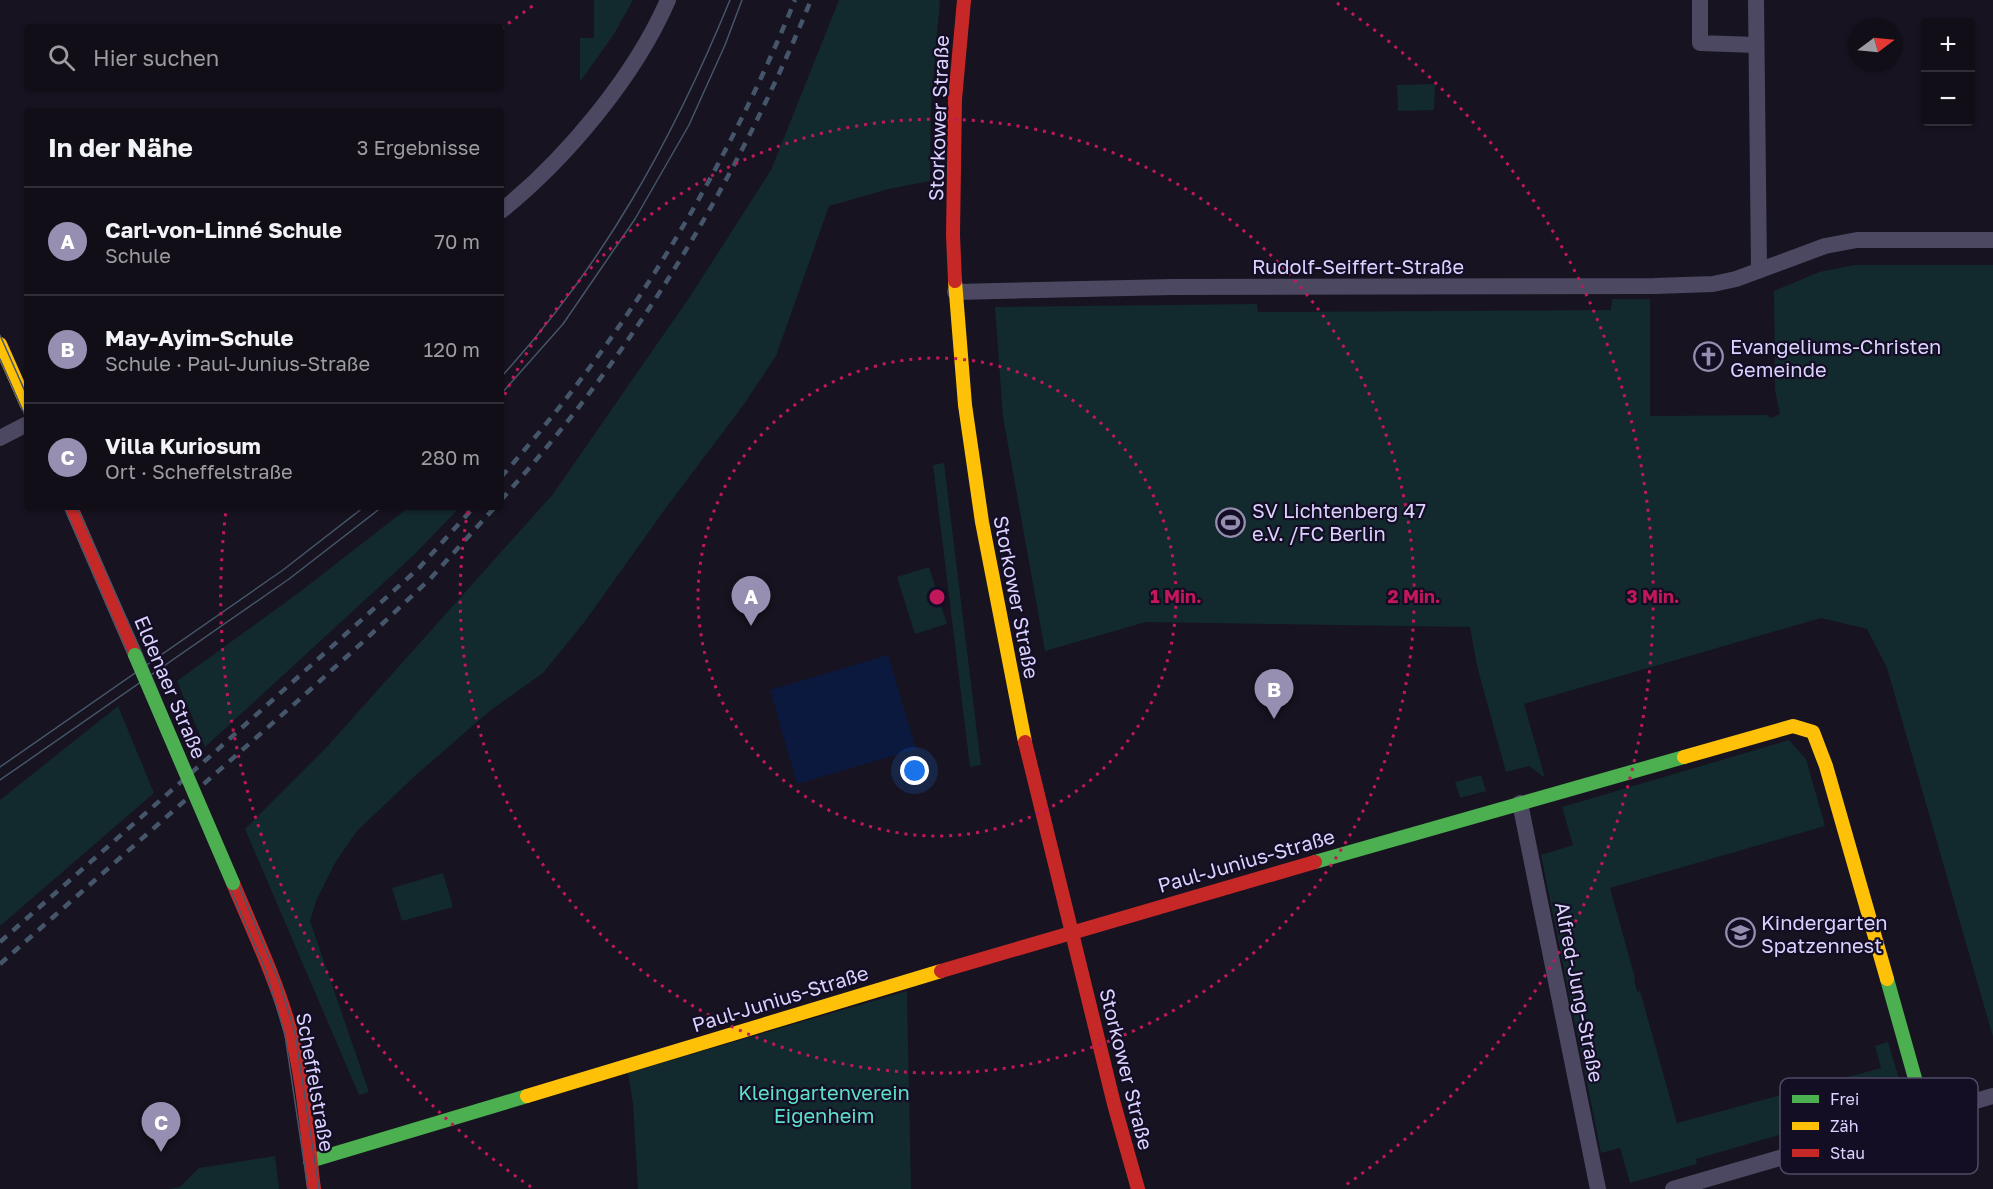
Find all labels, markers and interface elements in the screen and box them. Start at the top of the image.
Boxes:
north arrow [1849,18,1903,72]
map controls [1921,18,1975,126]
button: + [1921,18,1975,72]
search box [24,24,504,90]
street label: Storkower Straße [923,35,953,201]
icon: search [45,41,78,74]
text: Hier suchen [93,44,219,71]
button: − [1921,72,1975,126]
text: In der Nähe [48,132,193,163]
text: 3 Ergebnisse [357,135,480,159]
text: Carl-von-Linné Schule [105,216,342,243]
text: A [60,229,75,253]
text: 70 m [434,229,480,253]
text: Schule [105,243,171,267]
street label: Rudolf-Seiffert-Straße [1252,254,1464,278]
text: May-Ayim-Schule [105,324,293,351]
place label: Evangeliums-Christen Gemeinde [1730,334,1941,381]
text: B [60,337,75,361]
text: 120 m [424,337,480,361]
church icon: Evangeliums-Christen Gemeinde [1693,341,1725,373]
text: Schule · Paul-Junius-Straße [105,351,370,375]
text: Villa Kuriosum [105,432,261,459]
text: C [60,445,75,469]
text: 280 m [421,445,480,469]
text: Ort · Scheffelstraße [105,459,293,483]
place label: SV Lichtenberg 47 e.V. /FC Berlin [1252,498,1426,545]
sports icon: SV Lichtenberg 47 e.V. /FC Berlin [1215,506,1247,538]
street label: Storkower Straße [989,513,1045,681]
pin: A [732,576,771,626]
text: 1 Min. [1150,585,1202,607]
text: 2 Min. [1387,585,1441,607]
text: 3 Min. [1626,585,1680,607]
centre of rings [927,587,947,607]
street label: Eldenaer Straße [130,612,212,762]
pin: B [1254,670,1294,719]
your location [900,756,929,785]
street label: Paul-Junius-Straße [1155,823,1337,897]
street label: Alfred-Jung-Straße [1551,900,1609,1084]
place label: Kindergarten Spatzennest [1761,910,1888,957]
school or university icon: Kindergarten Spatzennest [1724,917,1756,949]
street label: Paul-Junius-Straße [689,960,871,1036]
street label: Storkower Straße [1095,986,1159,1152]
street label: Scheffelstraße [292,1011,340,1153]
legend [1780,1078,1978,1174]
park label: Kleingartenverein Eigenheim [738,1080,910,1127]
text: Frei [1830,1089,1859,1109]
pin: C [142,1102,180,1152]
text: Zäh [1830,1116,1858,1136]
text: Stau [1830,1143,1865,1163]

